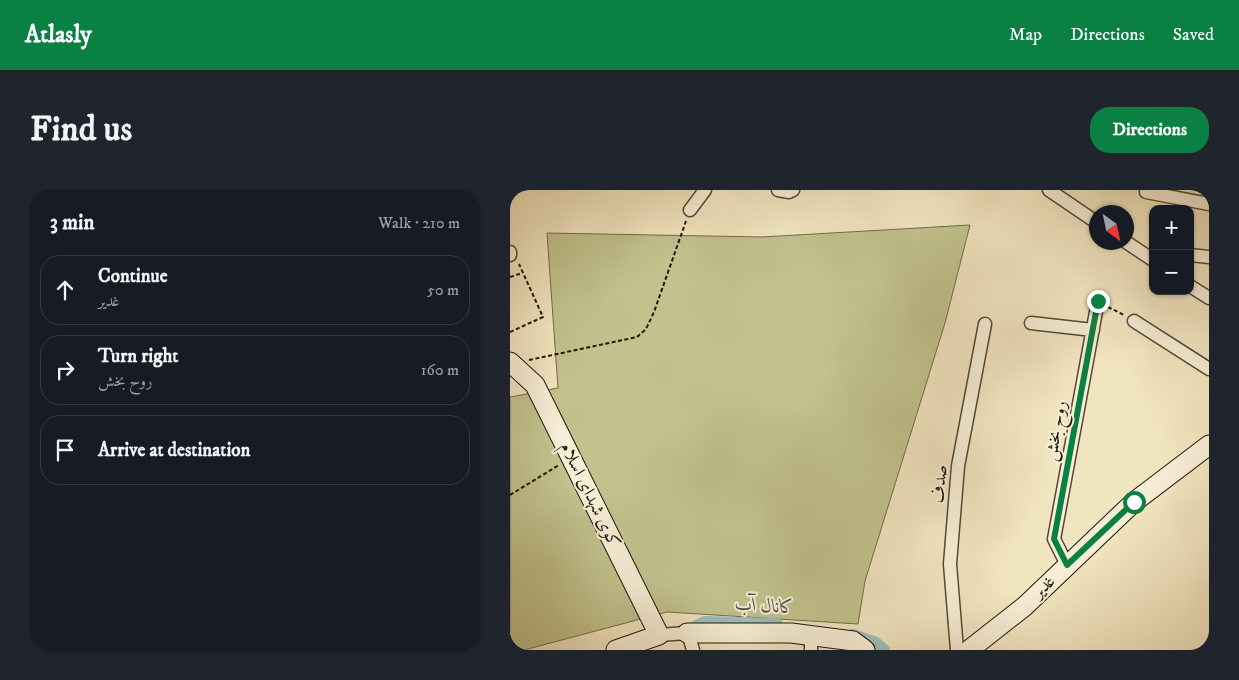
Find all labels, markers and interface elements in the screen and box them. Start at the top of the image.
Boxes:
text: Atlasly [25,20,92,50]
text: Map [1009,24,1042,46]
text: Directions [1070,24,1145,46]
text: Saved [1173,24,1214,46]
button: Directions [1090,107,1209,153]
text: Find us [30,108,132,152]
north arrow [1089,205,1134,250]
map controls [1149,205,1194,295]
button: + [1149,205,1194,250]
text: 3 min [50,210,95,236]
text: Walk · 210 m [378,213,460,233]
button: − [1149,250,1194,295]
text: Continue [98,265,168,288]
icon: ahead [51,276,79,304]
text: 50 m [427,280,459,300]
route end [1087,290,1110,313]
text: غدیر [98,291,119,311]
text: Turn right [98,345,178,368]
icon: right [51,356,79,384]
text: 160 m [421,360,459,380]
text: روح بخش [98,371,152,391]
street label: روح بخش [1040,399,1076,464]
icon: arrive [51,436,79,464]
text: Arrive at destination [98,439,250,462]
street label: کوی شهدای اسلام [551,439,625,553]
street label: صدف [927,464,953,504]
route start [1123,491,1146,514]
street label: غدیر [1026,571,1060,605]
water label: کانال آب [734,592,796,620]

